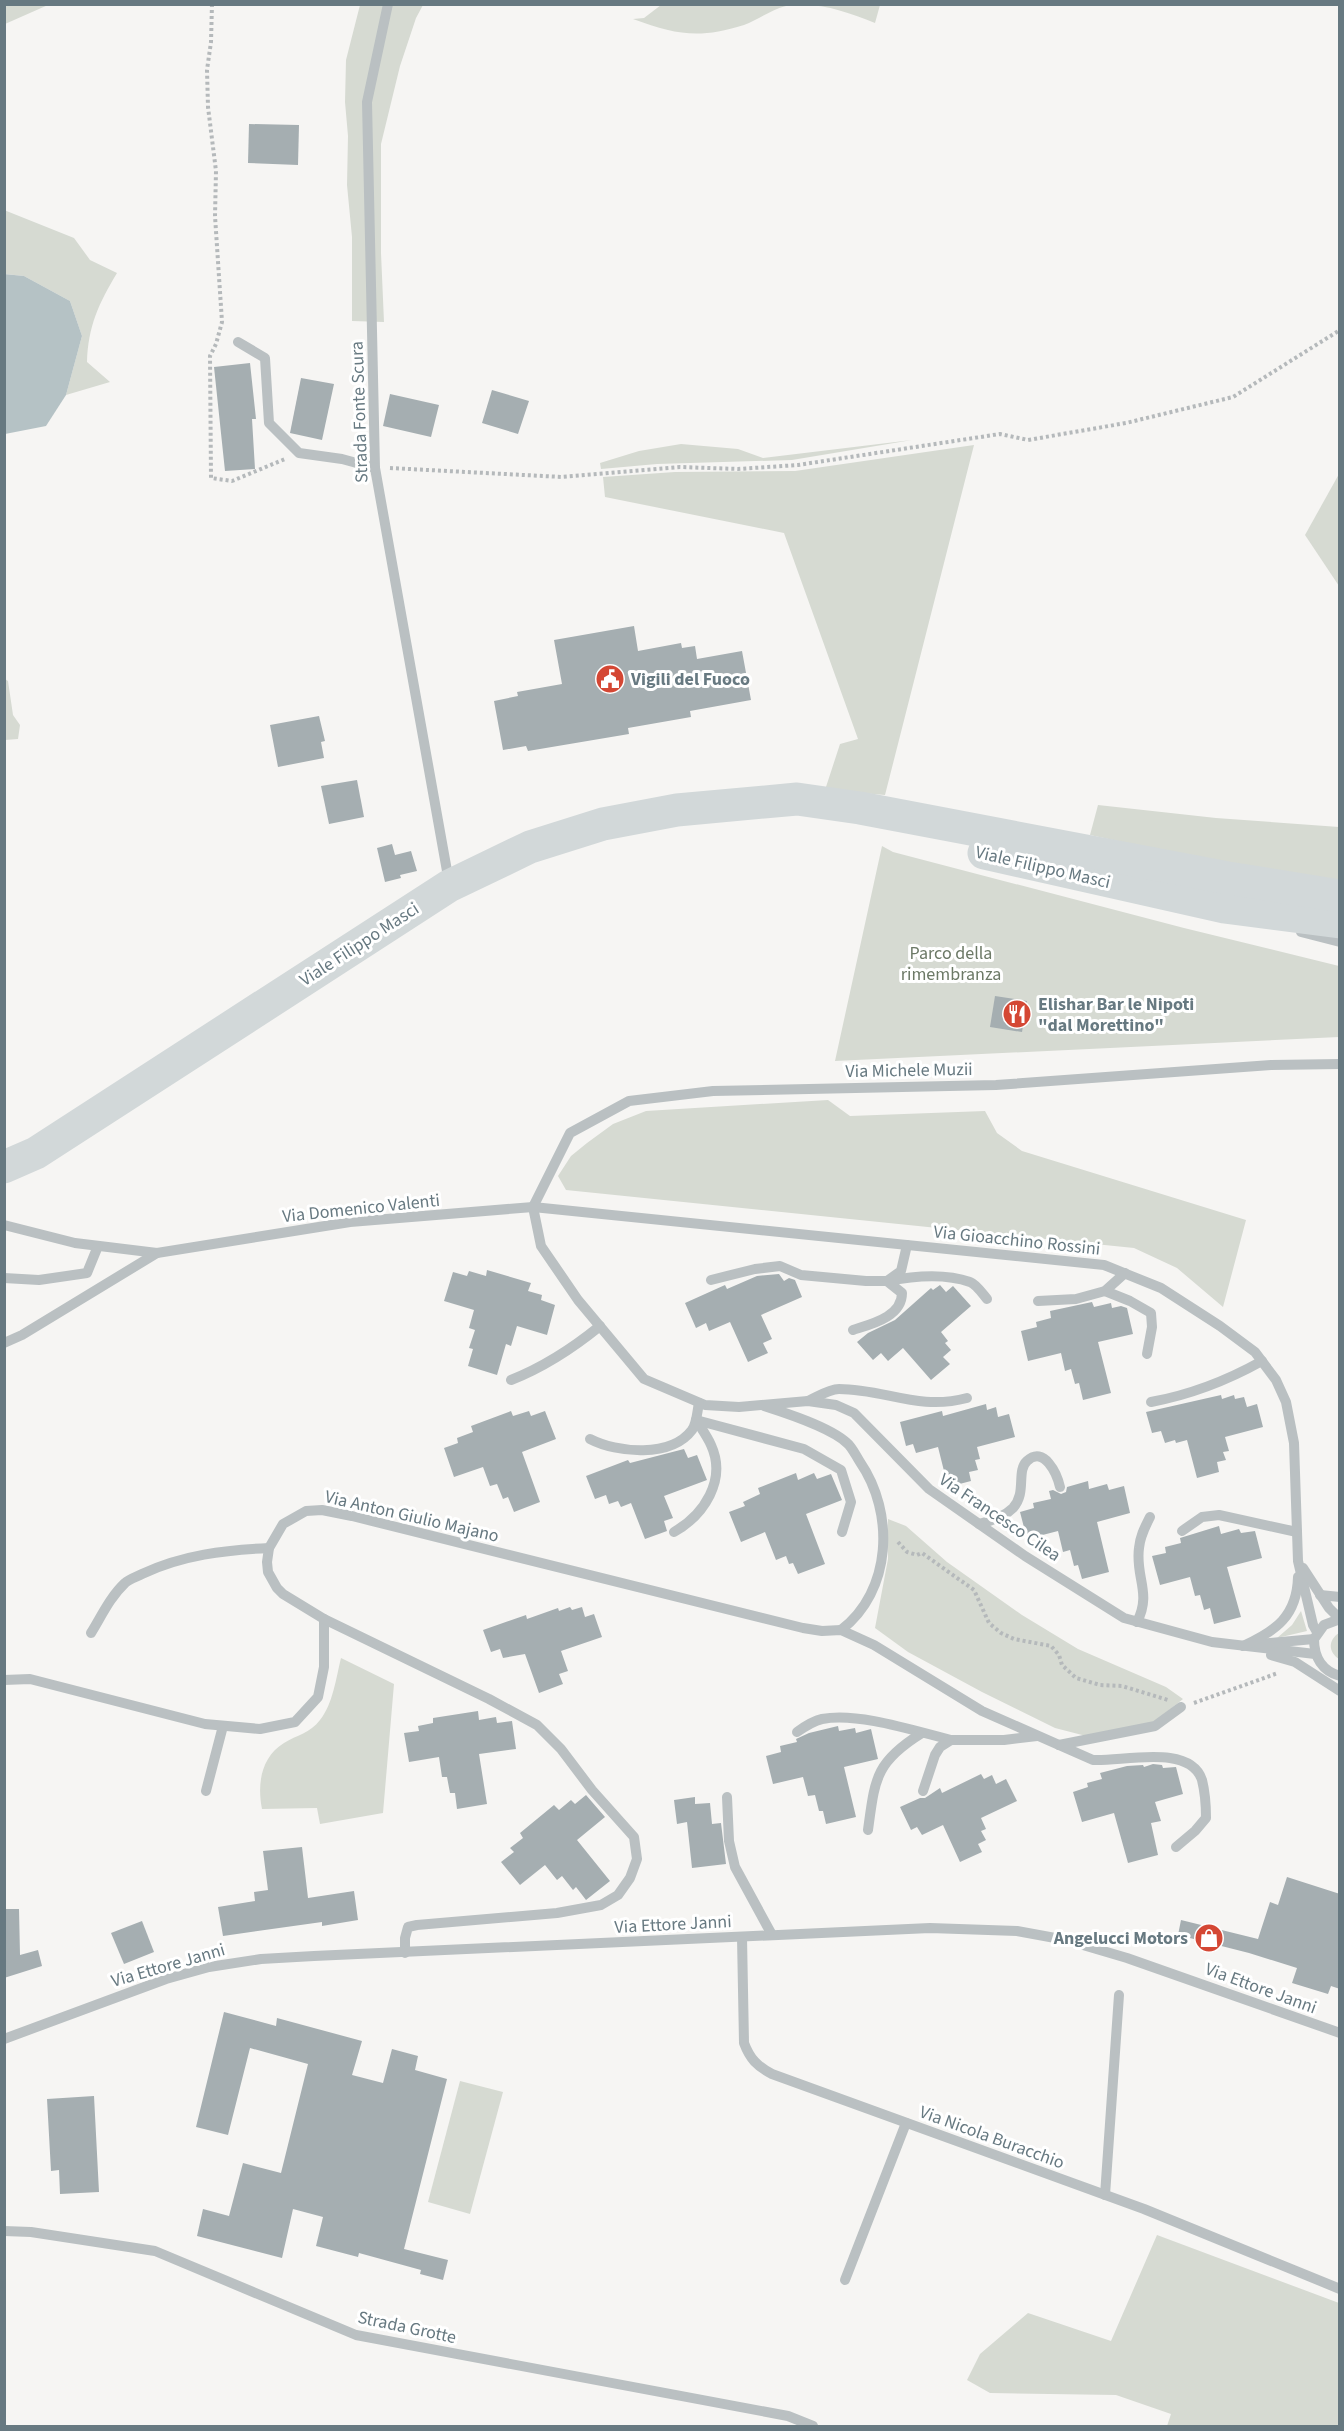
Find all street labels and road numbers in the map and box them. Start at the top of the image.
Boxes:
street label: Strada Fonte Scura [345,341,374,483]
street label: Viale Filippo Masci [973,840,1113,895]
street label: Viale Filippo Masci [295,896,424,992]
street label: Via Michele Muzii [845,1057,973,1084]
street label: Via Domenico Valenti [281,1188,441,1229]
street label: Via Gioacchino Rossini [932,1219,1102,1262]
street label: Via Francesco Cilea [934,1467,1066,1568]
street label: Via Anton Giulio Majano [322,1484,501,1549]
street label: Via Ettore Janni [614,1909,732,1940]
street label: Via Ettore Janni [108,1937,228,1994]
street label: Via Ettore Janni [1202,1957,1320,2020]
street label: Via Nicola Buracchio [916,2100,1068,2175]
street label: Strada Grotte [355,2305,458,2350]

